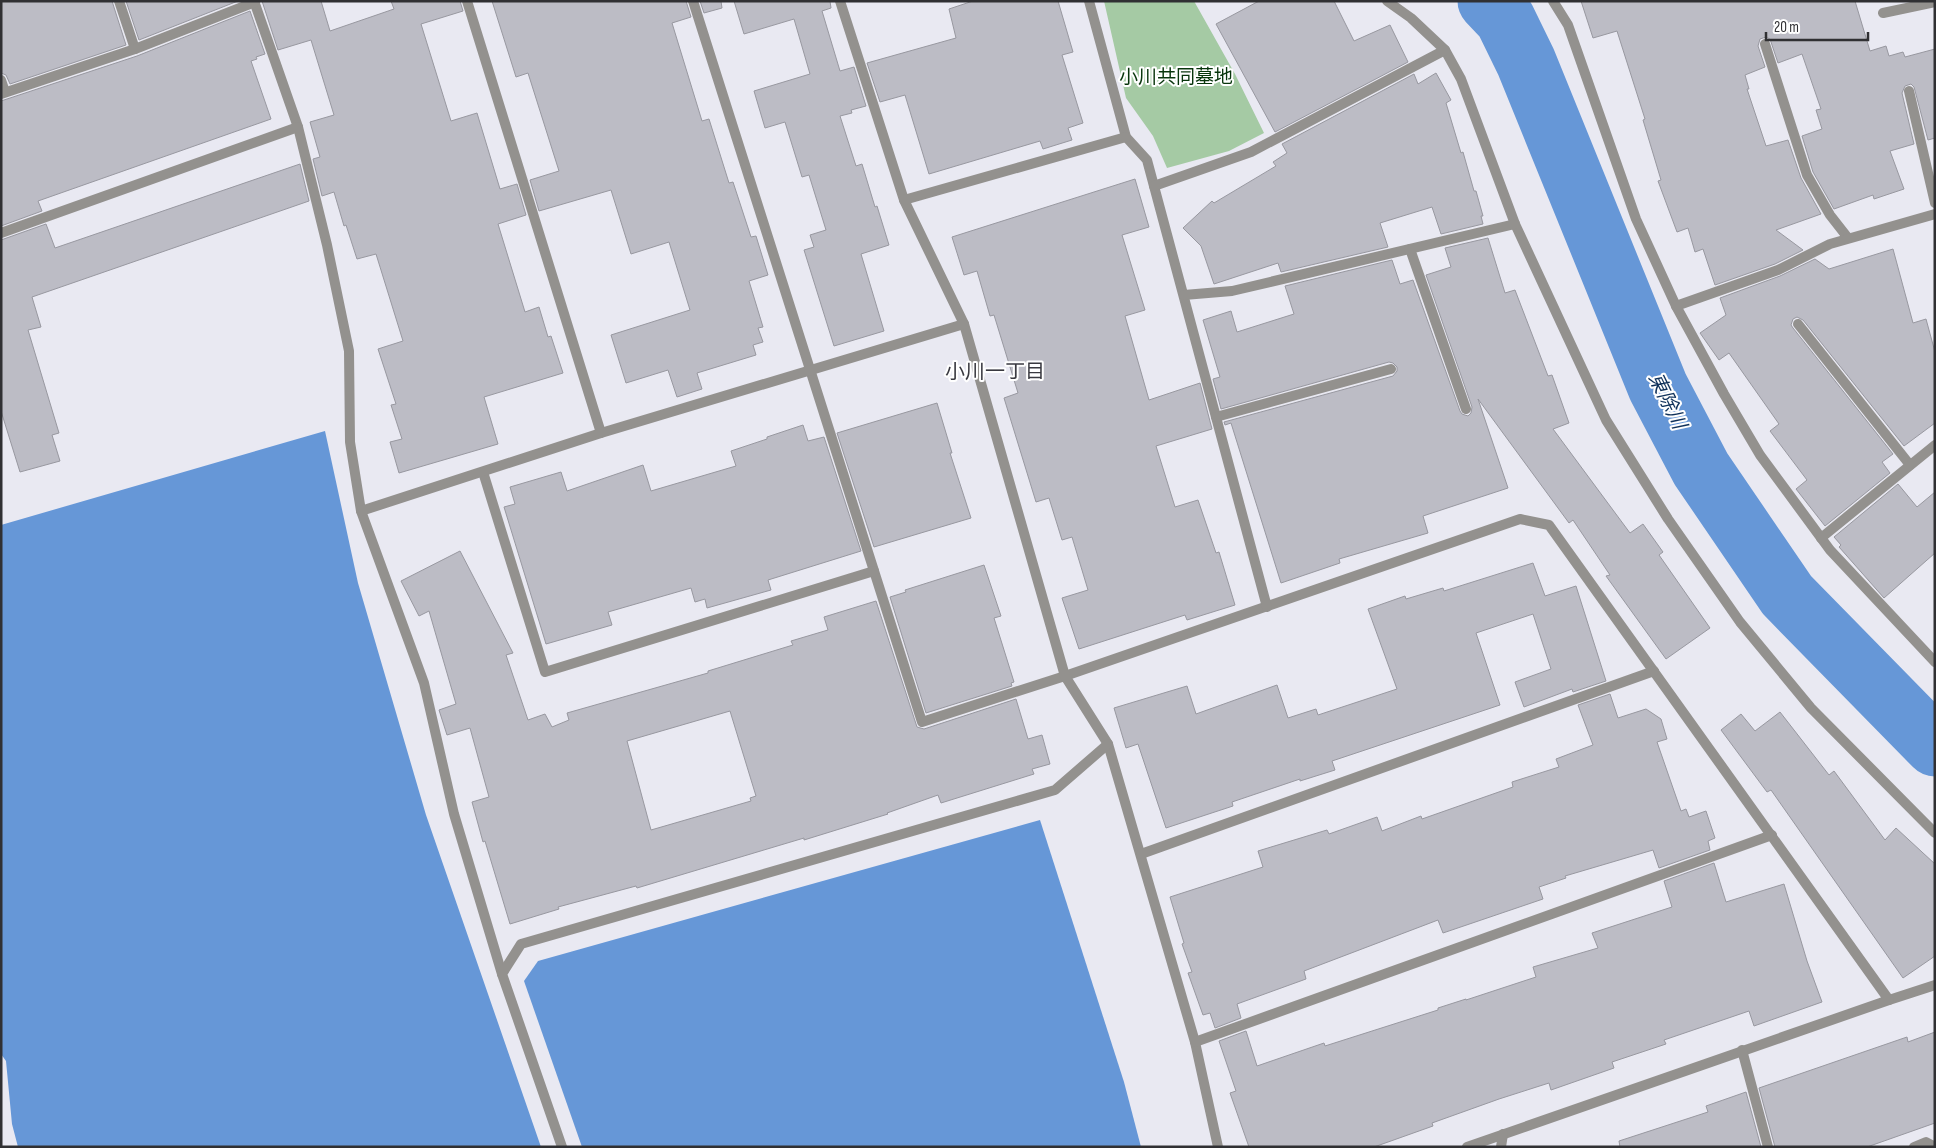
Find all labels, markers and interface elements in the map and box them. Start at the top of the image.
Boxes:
scale bar [1766,10,1868,42]
text: 20 m [1774,18,1799,37]
park label: 小川共同墓地 [1119,66,1233,89]
district label: 小川一丁目 [945,360,1045,384]
water label: 東除川 [1643,369,1692,435]

